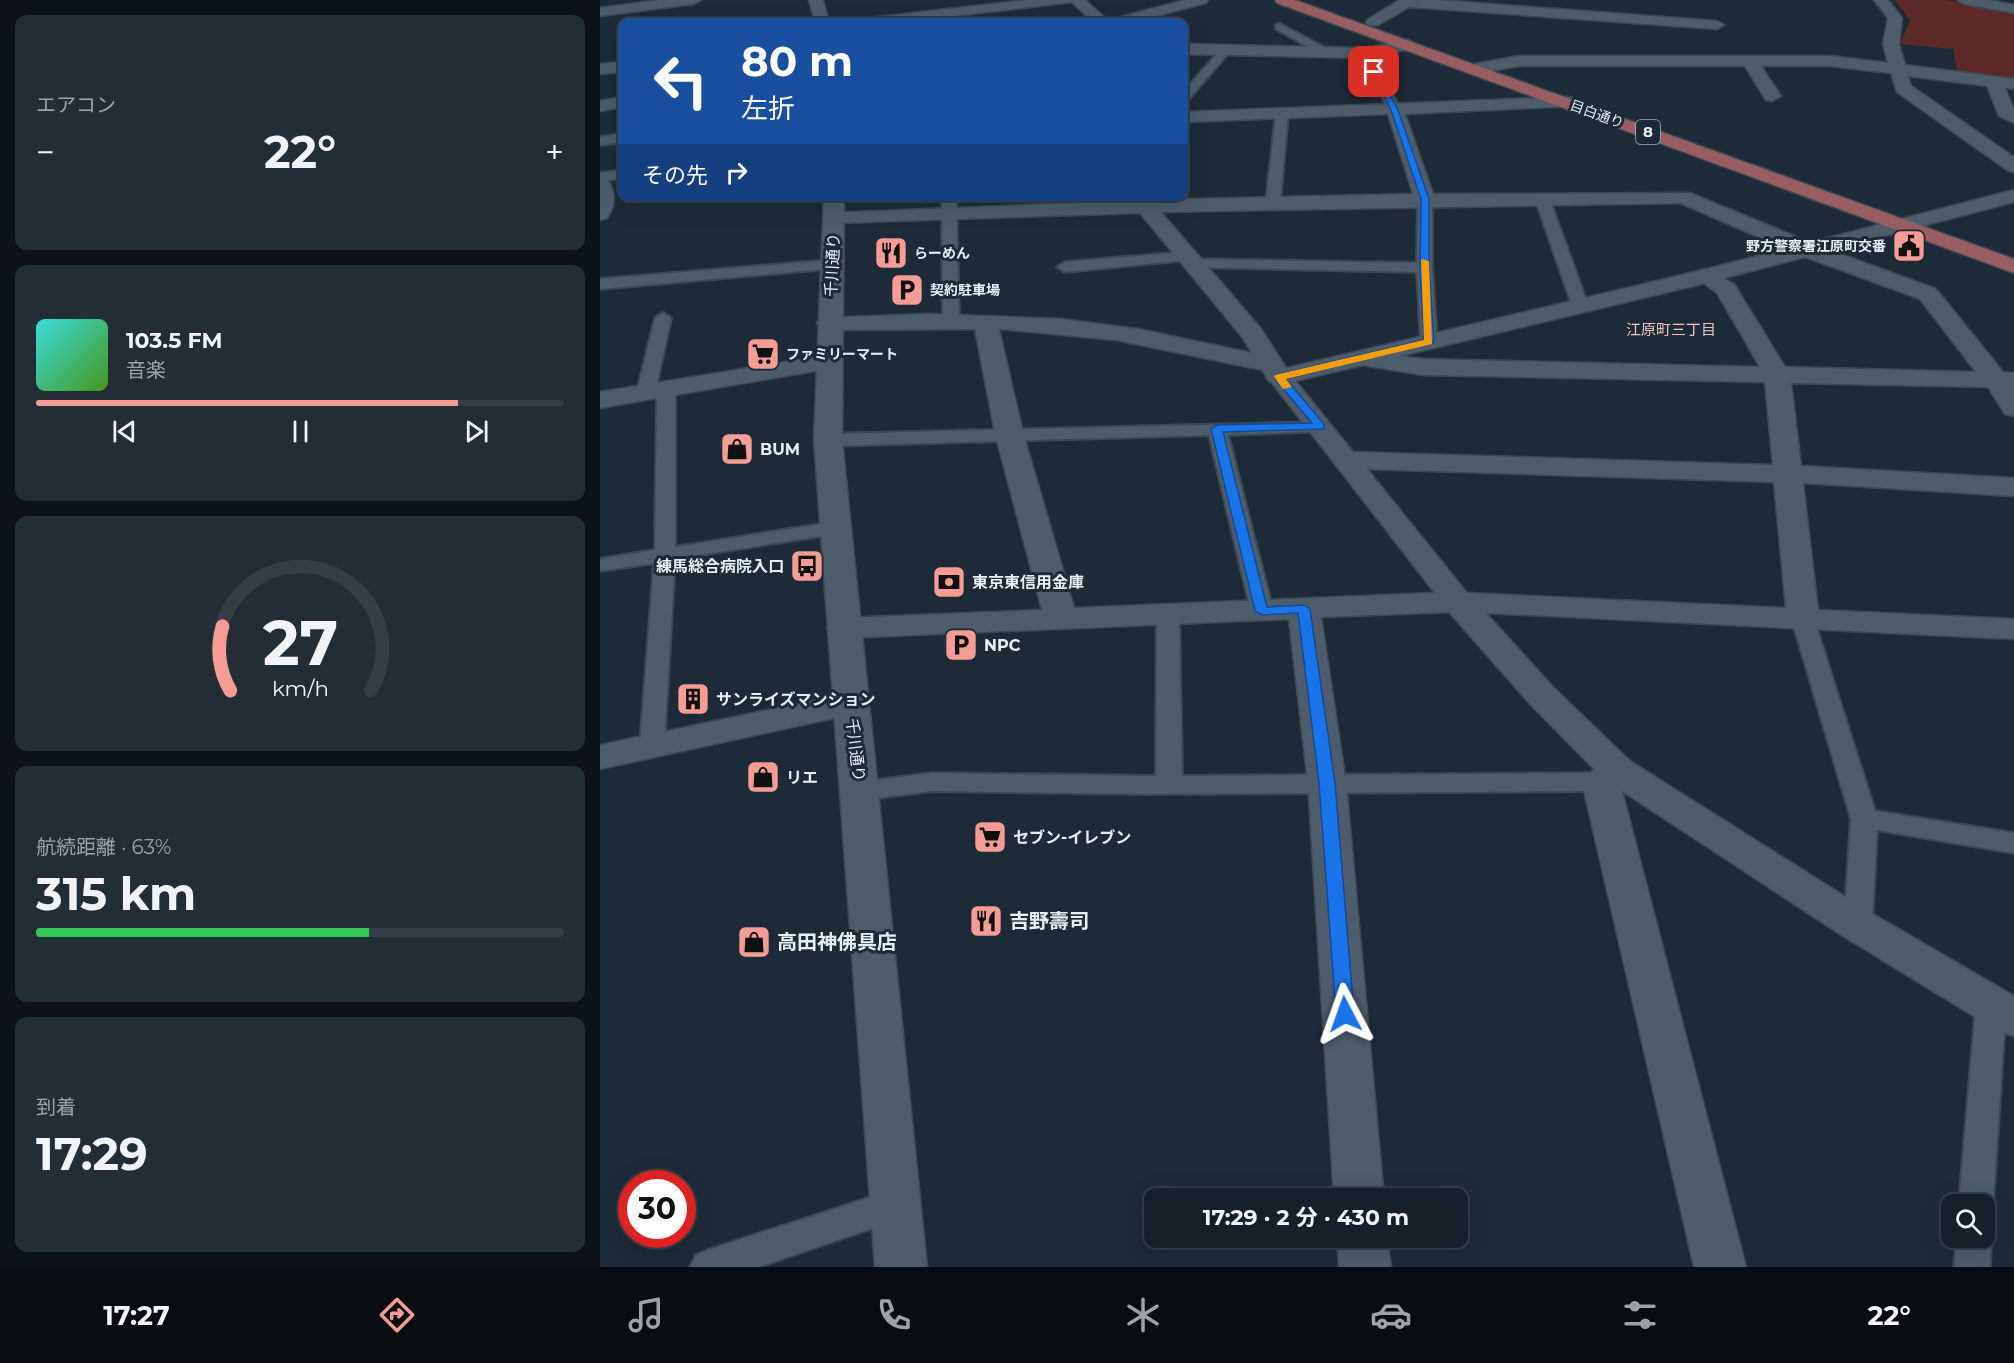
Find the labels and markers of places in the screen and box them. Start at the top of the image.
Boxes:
pin [1348,46,1399,97]
public building icon: 野方警察署江原町交番 [1891,228,1927,264]
restaurant icon: らーめん [873,235,909,271]
place label: 野方警察署江原町交番 [1746,237,1886,255]
place label: らーめん [914,244,970,262]
parking icon: 契約駐車場 [889,272,925,308]
place label: 契約駐車場 [930,281,1000,299]
supermarket icon: ファミリーマート [745,336,781,372]
place label: ファミリーマート [786,345,898,363]
shop icon: BUM [719,431,755,467]
place label: BUM [760,440,800,459]
bus stop icon: 練馬総合病院入口 [789,548,825,584]
place label: 練馬総合病院入口 [656,557,784,576]
bank icon: 東京東信用金庫 [931,564,967,600]
place label: 東京東信用金庫 [972,573,1084,592]
parking icon: NPC [943,627,979,663]
place label: NPC [984,636,1021,655]
building icon: サンライズマンション [675,681,711,717]
place label: サンライズマンション [716,690,876,709]
shop icon: リエ [745,759,781,795]
place label: リエ [786,768,818,787]
supermarket icon: セブン-イレブン [972,819,1008,855]
place label: セブン-イレブン [1013,828,1131,847]
restaurant icon: 吉野壽司 [968,903,1004,939]
place label: 吉野壽司 [1009,909,1089,933]
shop icon: 高田神佛具店 [736,924,772,960]
place label: 高田神佛具店 [777,930,897,954]

